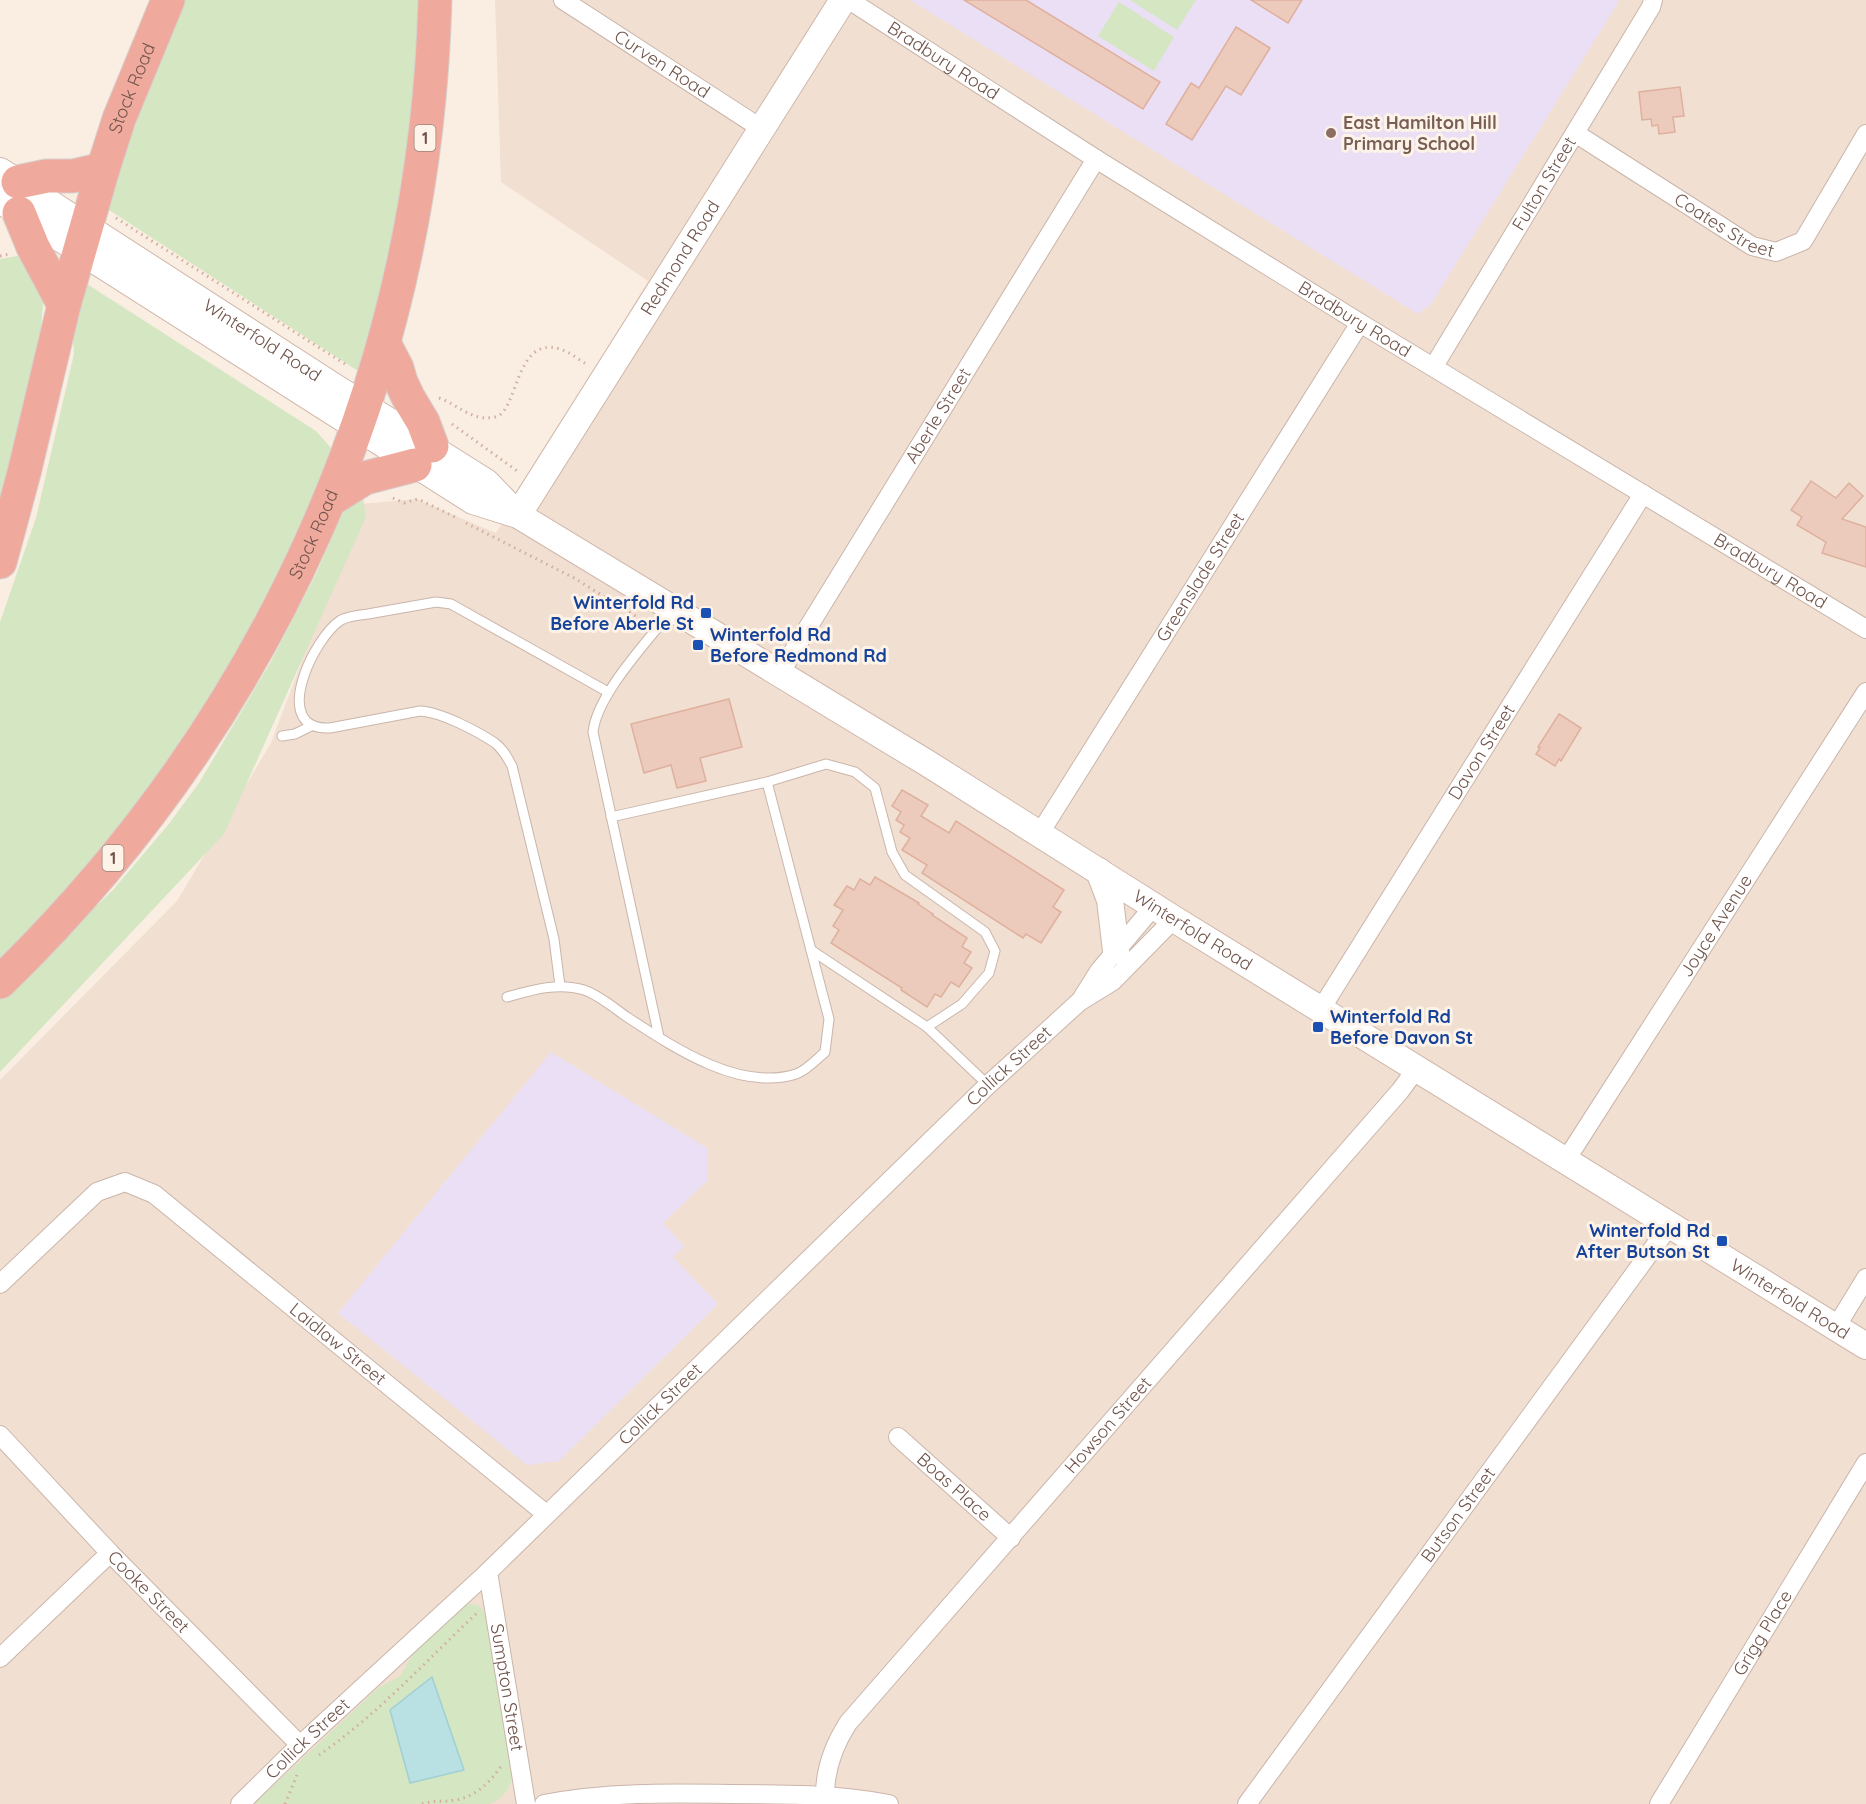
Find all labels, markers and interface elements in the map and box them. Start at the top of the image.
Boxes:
street label: Bradbury Road [883,16,1004,105]
street label: Curven Road [610,24,714,103]
street label: Stock Road [103,40,160,136]
place label: East Hamilton Hill Primary School [1343,111,1497,155]
road number: 1 [414,125,436,151]
marker: East Hamilton Hill Primary School [1324,126,1338,140]
street label: Fulton Street [1507,132,1581,235]
street label: Coates Street [1670,187,1776,262]
street label: Redmond Road [635,196,725,319]
street label: Bradbury Road [1294,276,1415,362]
street label: Winterfold Road [199,293,326,386]
street label: Aberle Street [900,363,976,467]
street label: Stock Road [283,486,343,583]
street label: Greenslade Street [1151,508,1249,646]
street label: Bradbury Road [1710,528,1831,614]
place label: Winterfold Rd Before Aberle St [550,591,694,635]
marker: Winterfold Rd Before Aberle St [699,606,713,620]
place label: Winterfold Rd Before Redmond Rd [710,623,887,667]
marker: Winterfold Rd Before Redmond Rd [691,638,705,652]
street label: Davon Street [1443,700,1520,804]
road number: 1 [102,845,124,871]
street label: Joyce Avenue [1674,870,1757,981]
street label: Winterfold Road [1129,884,1257,975]
place label: Winterfold Rd Before Davon St [1330,1005,1473,1049]
marker: Winterfold Rd Before Davon St [1311,1020,1325,1034]
street label: Collick Street [961,1021,1056,1111]
place label: Winterfold Rd After Butson St [1576,1219,1710,1263]
marker: Winterfold Rd After Butson St [1715,1234,1729,1248]
street label: Winterfold Road [1726,1253,1854,1344]
street label: Laidlaw Street [285,1297,391,1390]
street label: Collick Street [613,1358,707,1450]
street label: Howson Street [1059,1372,1156,1478]
street label: Boas Place [912,1447,996,1526]
street label: Butson Street [1415,1462,1500,1567]
street label: Cooke Street [103,1545,195,1638]
street label: Grigg Place [1728,1586,1797,1680]
street label: Sumpton Street [486,1622,529,1753]
street label: Collick Street [260,1693,354,1784]

